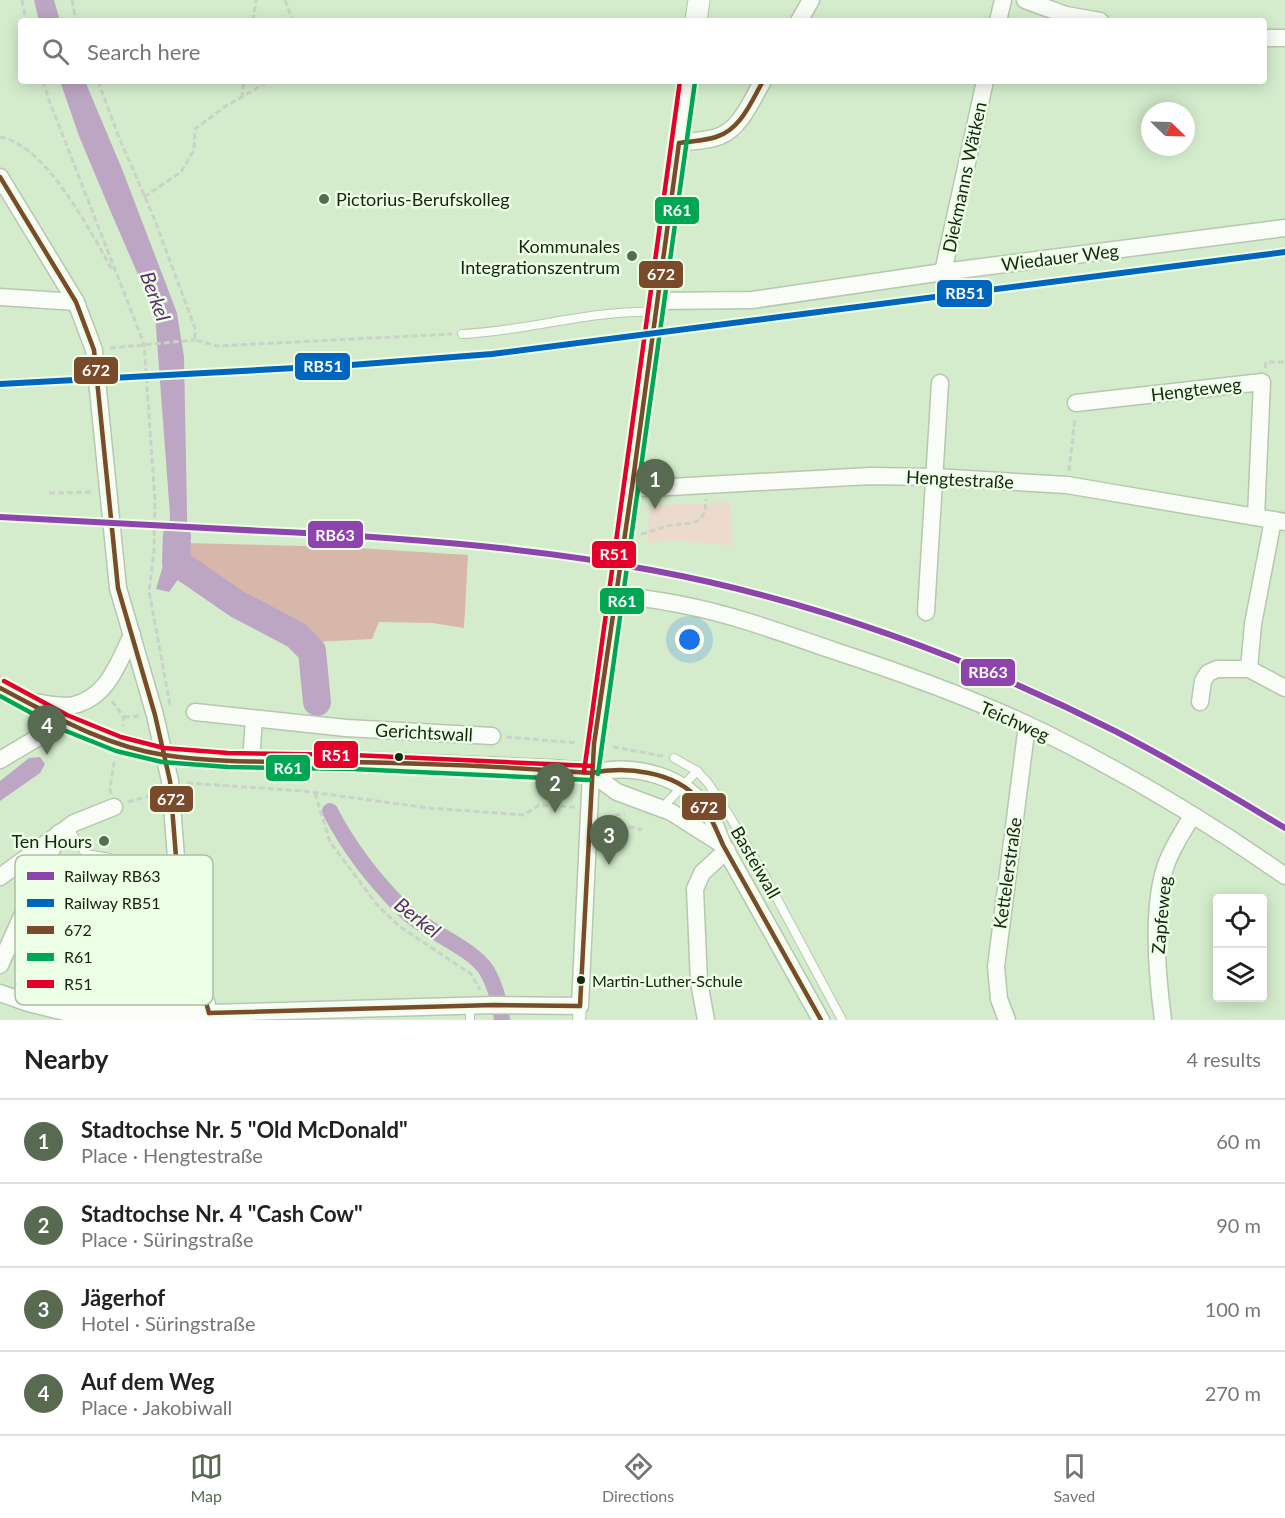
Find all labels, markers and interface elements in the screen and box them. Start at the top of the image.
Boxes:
search box [18,18,1267,84]
icon: search [39,35,72,68]
text: Search here [87,38,200,65]
street label: Diekmanns Wätken [937,100,991,254]
north arrow [1141,102,1195,156]
place label: Pictorius-Berufskolleg [336,188,510,210]
marker: Pictorius-Berufskolleg [317,192,331,206]
line badge: R61 [654,196,700,225]
text: R61 [663,200,691,219]
place label: Kommunales Integrationszentrum [460,235,620,278]
street label: Wiedauer Weg [1000,239,1120,275]
marker: Kommunales Integrationszentrum [625,249,639,263]
line badge: 672 [638,260,684,289]
text: 672 [647,264,675,283]
water label: Berkel [136,268,176,325]
line badge: RB51 [936,279,993,308]
text: RB51 [945,283,985,302]
line badge: RB51 [294,352,351,381]
line badge: 672 [73,356,119,385]
text: RB51 [303,356,343,375]
text: 672 [82,360,110,379]
street label: Hengteweg [1149,373,1243,405]
pin: 1 [636,460,674,509]
street label: Hengtestraße [906,465,1014,493]
line badge: RB63 [307,520,364,549]
text: RB63 [315,525,355,544]
line badge: R51 [591,540,637,569]
text: R51 [600,544,628,563]
line badge: R61 [599,587,645,615]
text: R61 [608,591,636,610]
your location [675,625,704,654]
line badge: RB63 [960,658,1016,687]
text: RB63 [968,662,1008,681]
street label: Teichweg [977,696,1053,746]
pin: 4 [28,706,66,755]
street label: Gerichtswall [375,718,473,746]
line badge: R51 [313,740,359,769]
text: R51 [322,745,350,764]
unlabelled marker [393,751,405,763]
line badge: R61 [265,754,311,782]
text: R61 [274,758,302,777]
pin: 2 [536,764,574,813]
line badge: 672 [149,785,194,813]
text: 672 [157,789,185,808]
line badge: 672 [681,792,727,821]
text: 672 [690,797,718,816]
pin: 3 [590,816,628,865]
street label: Kettelerstraße [988,816,1026,930]
street label: Basteiwall [726,822,786,902]
place label: Ten Hours [11,830,92,852]
marker: Ten Hours [97,834,111,848]
legend [15,855,213,1005]
text: Railway RB63 [64,866,161,885]
street label: Zapfeweg [1147,875,1175,955]
water label: Berkel [390,892,446,943]
text: Railway RB51 [64,893,161,912]
map controls [1213,894,1267,1002]
button: locate [1213,894,1267,948]
text: 672 [64,920,92,939]
text: R61 [64,947,93,966]
button: layers [1213,948,1267,1002]
place label: Martin-Luther-Schule [592,971,743,990]
text: R51 [64,974,93,993]
marker: Martin-Luther-Schule [575,974,587,986]
text: Nearby [24,1043,109,1075]
text: 4 results [1186,1047,1261,1071]
text: Stadtochse Nr. 5 "Old McDonald" [81,1116,408,1143]
text: 1 [38,1129,49,1153]
text: 60 m [1216,1129,1261,1153]
text: Place · Hengtestraße [81,1143,263,1167]
text: Stadtochse Nr. 4 "Cash Cow" [81,1200,363,1227]
text: 2 [38,1213,49,1237]
text: 90 m [1216,1213,1261,1237]
text: Place · Süringstraße [81,1227,253,1251]
text: Jägerhof [81,1284,165,1311]
text: 3 [38,1297,49,1321]
text: 100 m [1205,1297,1261,1321]
text: Hotel · Süringstraße [81,1311,255,1335]
text: Auf dem Weg [81,1368,214,1395]
text: 4 [38,1381,49,1405]
text: 270 m [1205,1381,1261,1405]
text: Place · Jakobiwall [81,1395,232,1419]
tab: Map [190,1450,223,1505]
tab: Directions [602,1450,674,1505]
tab: Saved [1054,1450,1095,1505]

